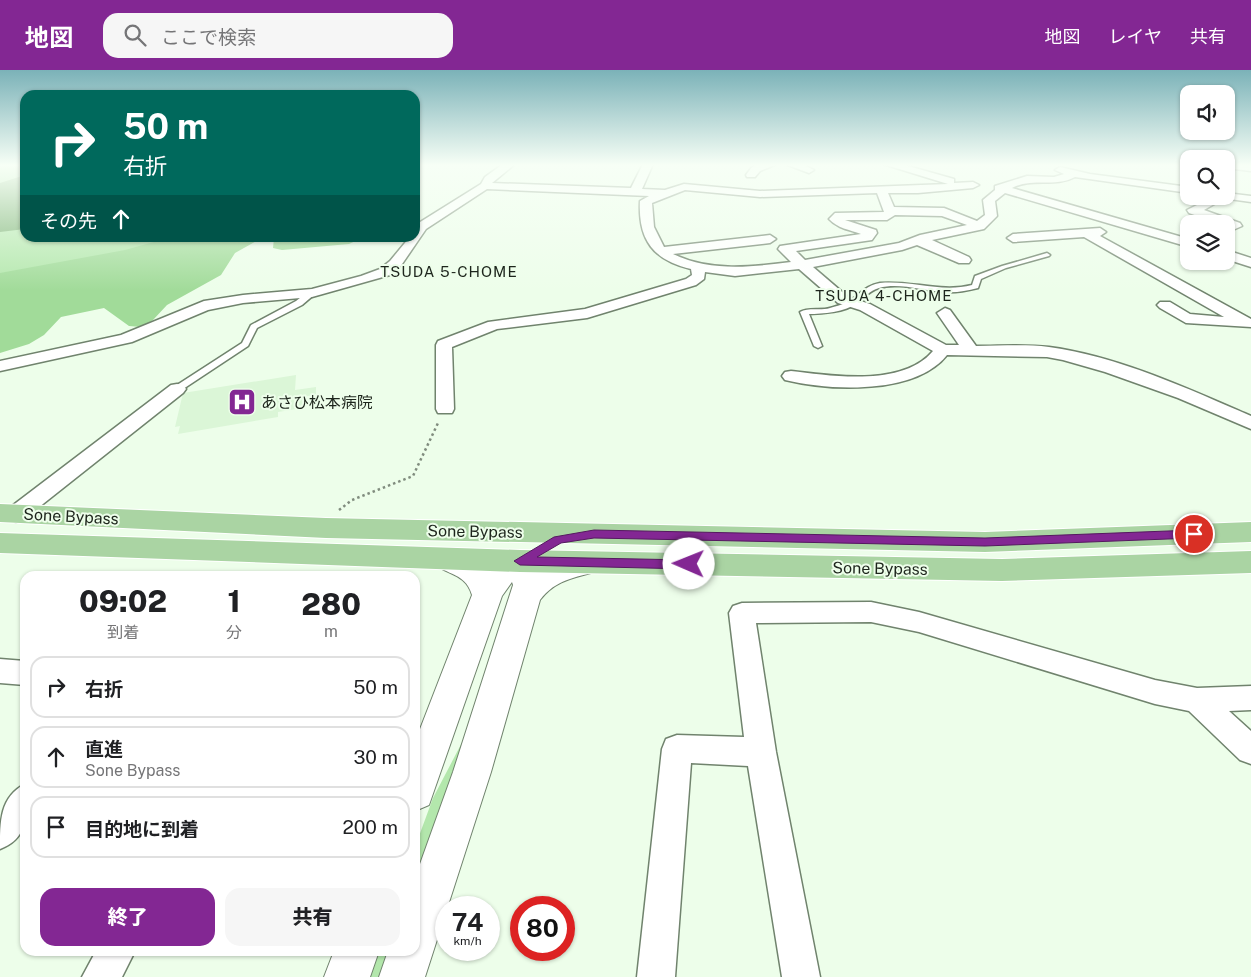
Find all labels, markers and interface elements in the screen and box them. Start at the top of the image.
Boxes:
search box [103,13,453,58]
icon: search [121,21,149,49]
text: 地図 [25,23,73,51]
text: ここで検索 [161,26,256,48]
text: 地図 [1045,26,1081,47]
text: レイヤ [1109,26,1162,47]
text: 共有 [1190,26,1226,47]
map controls [1180,85,1235,270]
button: sound [1180,85,1235,140]
text: 50 m [123,106,208,147]
icon: right [40,110,105,175]
button: search [1180,150,1235,205]
text: 右折 [123,153,167,179]
icon: ahead [107,205,135,233]
text: その先 [40,210,97,232]
button: layers [1180,215,1235,270]
district label: TSUDA 5-CHOME [380,263,518,280]
district label: TSUDA 4-CHOME [815,287,953,304]
hospital icon: あさひ松本病院 [227,387,257,417]
place label: あさひ松本病院 [261,393,373,412]
street label: Sone Bypass [23,505,119,528]
pin [1173,513,1215,555]
icon: arrive [1180,520,1208,548]
street label: Sone Bypass [427,521,523,542]
position arrow [662,537,714,589]
street label: Sone Bypass [832,558,928,579]
text: 09:02 [79,583,167,619]
text: 1 [228,583,241,619]
text: 280 [301,586,361,622]
text: m [324,622,338,641]
text: 到着 [107,623,139,642]
text: 分 [226,623,242,642]
icon: right [42,673,70,701]
text: 50 m [353,676,398,698]
text: 右折 [85,678,123,700]
text: 直進 [85,738,123,760]
icon: ahead [42,743,70,771]
text: 30 m [353,746,398,768]
text: Sone Bypass [85,761,180,780]
icon: arrive [42,813,70,841]
text: 200 m [342,816,398,838]
text: 目的地に到着 [85,818,199,840]
button: 終了 [40,888,215,946]
button: 共有 [225,888,400,946]
speed limit sign: 80 [510,896,575,961]
text: 74 [452,907,483,937]
text: km/h [453,934,482,948]

